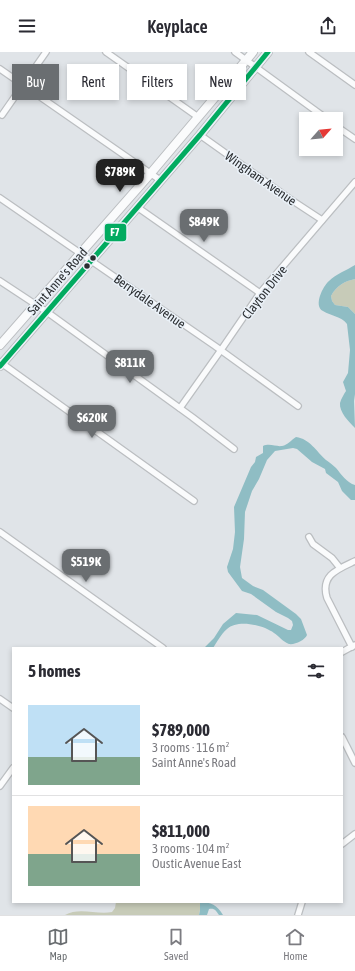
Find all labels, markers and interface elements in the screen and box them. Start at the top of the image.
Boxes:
icon: menu [16,15,38,37]
icon: share [317,15,339,37]
text: Keyplace [147,16,208,37]
chip: Buy [12,64,59,100]
chip: Rent [67,64,119,100]
chip: Filters [127,64,187,100]
chip: New [195,64,246,100]
north arrow [299,112,343,156]
map controls [299,112,343,156]
street label: Wingham Avenue [222,148,299,209]
pin: $789K [92,159,148,193]
text: $789K [105,164,135,179]
pin: $849K [176,209,232,243]
text: $849K [189,214,219,229]
line badge: F7 [104,223,127,242]
text: F7 [110,226,120,238]
street label: Saint Anne's Road [24,245,91,318]
unlabelled marker [88,253,98,263]
unlabelled marker [82,261,92,271]
street label: Clayton Drive [239,263,290,322]
street label: Berrydale Avenue [111,271,189,332]
pin: $811K [102,350,158,384]
text: $811K [115,355,145,370]
pin: $620K [64,405,120,439]
text: $620K [77,410,107,425]
pin: $519K [58,549,114,583]
text: $519K [71,554,101,569]
icon: filters [305,660,327,682]
text: 5 homes [28,661,81,681]
text: $789,000 [152,720,210,740]
icon: home [60,721,108,769]
text: 3 rooms · 116 m² [152,740,229,755]
text: Saint Anne's Road [152,755,236,770]
text: $811,000 [152,821,210,841]
icon: home [60,822,108,870]
text: 3 rooms · 104 m² [152,841,229,856]
text: Oustic Avenue East [152,856,241,871]
tab: Map [47,926,69,962]
tab: Saved [164,926,188,962]
tab: Home [283,926,308,962]

